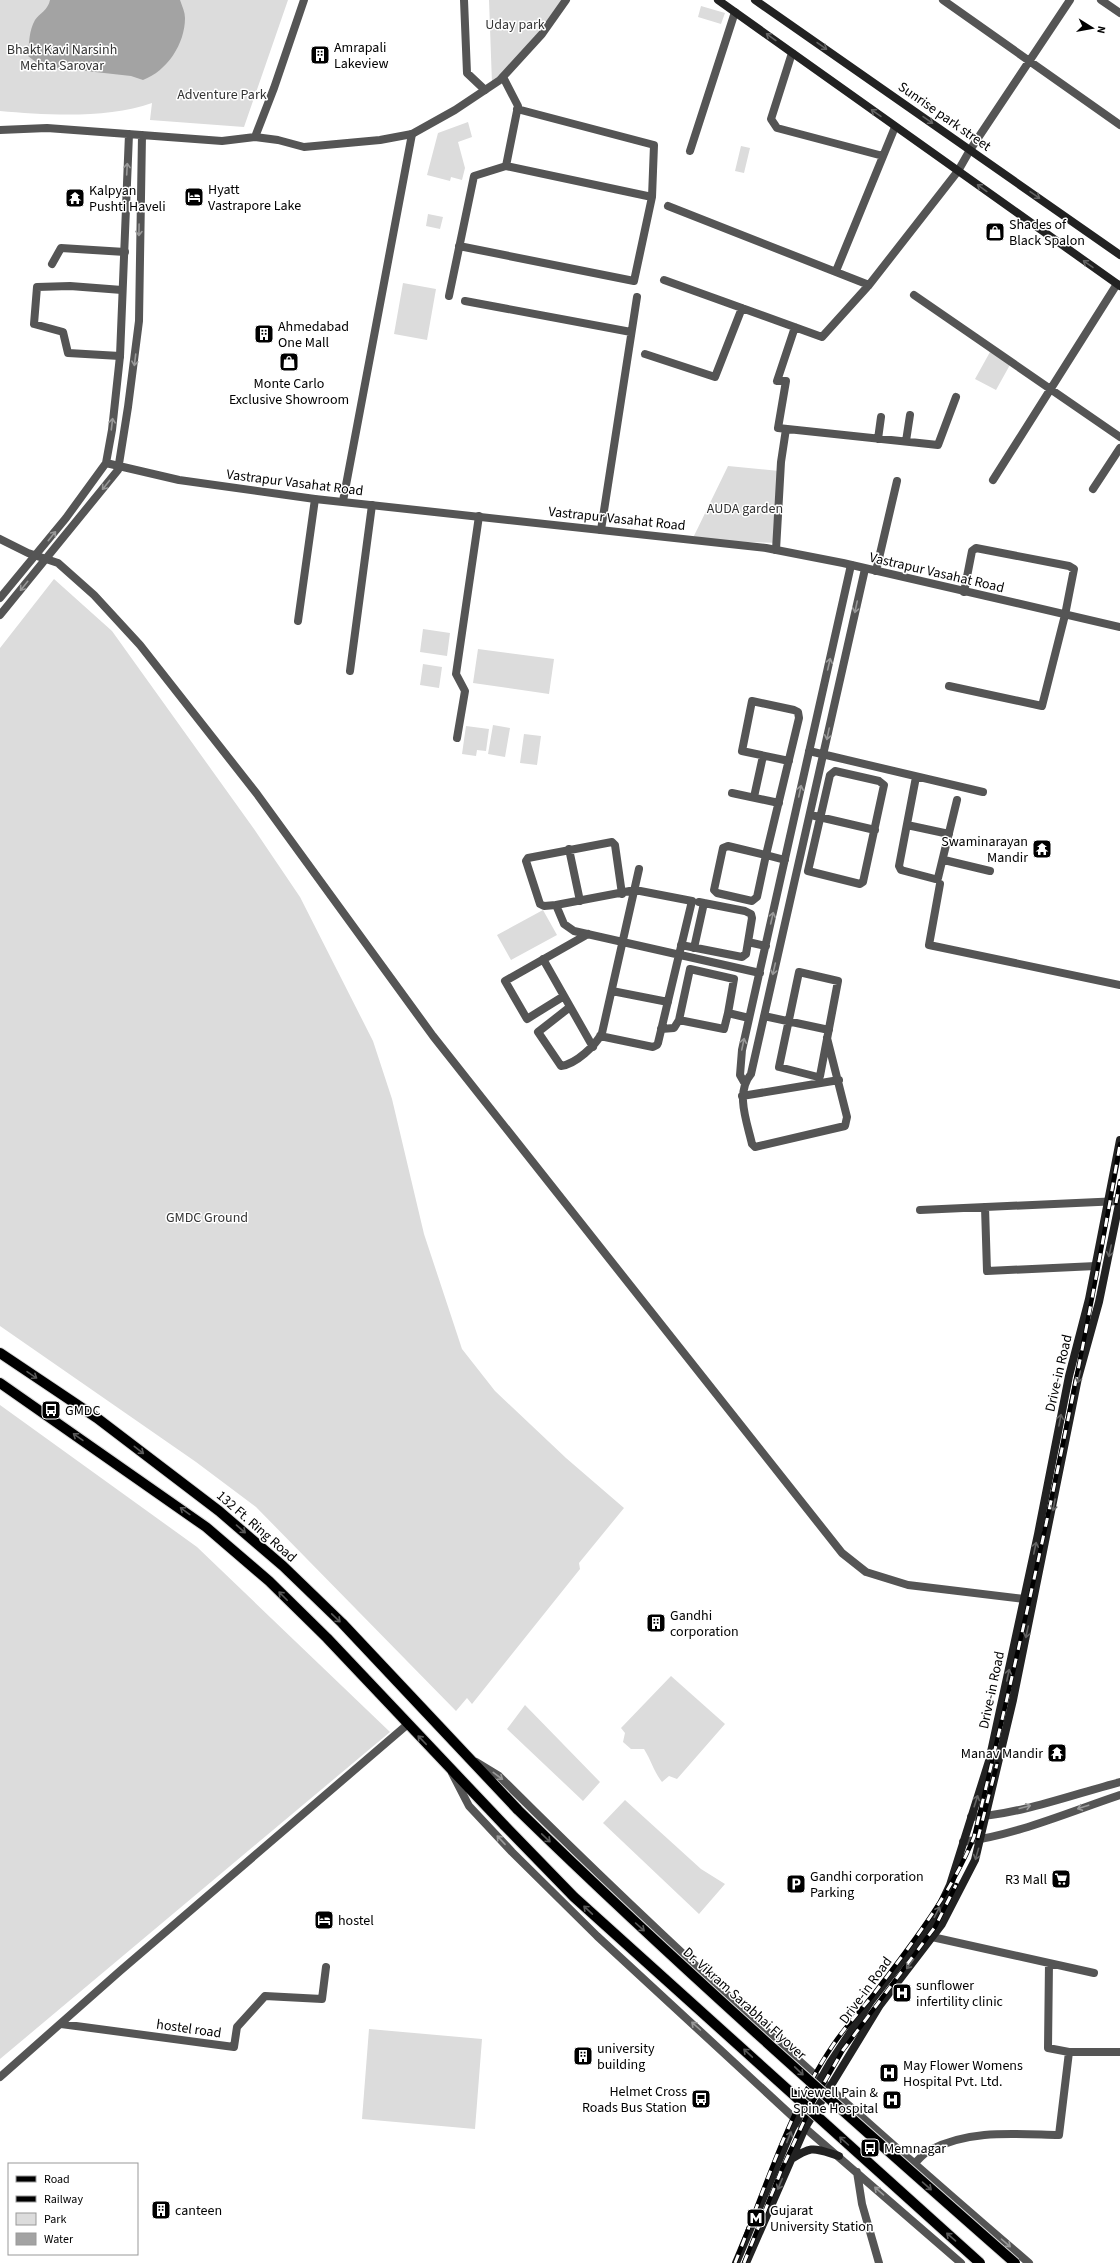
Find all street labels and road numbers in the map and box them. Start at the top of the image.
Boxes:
street label: Sunrise park street [894,77,995,157]
street label: Vastrapur Vasahat Road [225,465,365,501]
street label: Vastrapur Vasahat Road [547,502,686,536]
street label: Vastrapur Vasahat Road [867,548,1006,598]
street label: Drive-in Road [1040,1333,1078,1414]
street label: 132 Ft. Ring Road [212,1486,301,1567]
street label: Drive-in Road [974,1650,1010,1731]
street label: Dr. Vikram Sarabhai Flyover [678,1943,811,2065]
street label: Drive-in Road [835,1953,897,2028]
street label: hostel road [155,2015,223,2043]

